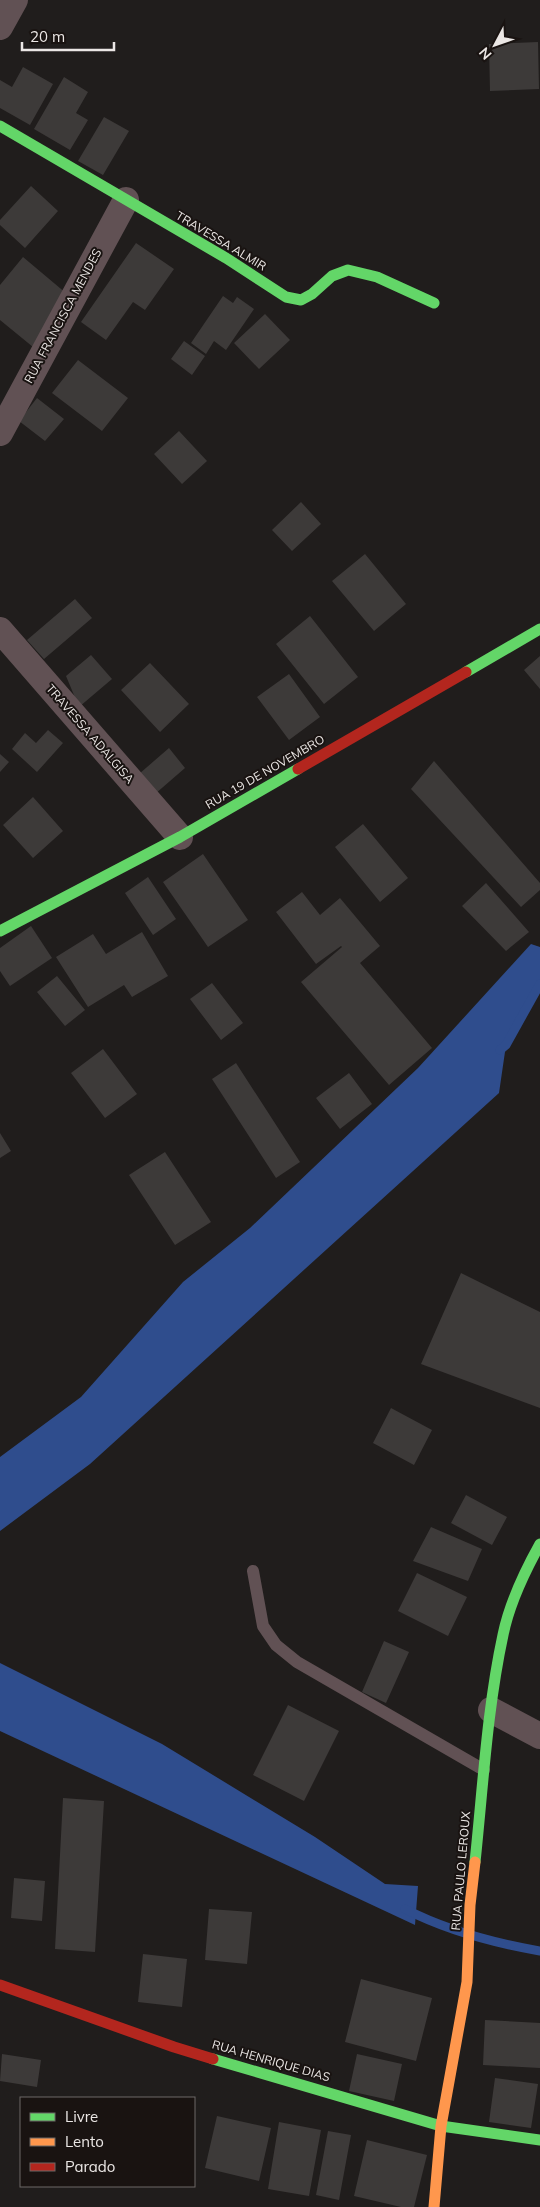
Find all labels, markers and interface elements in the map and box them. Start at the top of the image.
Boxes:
scale bar [22,20,115,52]
north arrow [470,20,520,70]
text: 20 m [30,27,65,46]
text: N [475,44,495,63]
street label: TRAVESSA ALMIR [173,208,269,273]
street label: RUA FRANCISCA MENDES [21,246,104,386]
street label: TRAVESSA ADALGISA [43,681,138,786]
street label: RUA 19 DE NOVEMBRO [203,731,327,812]
street label: RUA PAULO LEROUX [448,1811,473,1931]
street label: RUA HENRIQUE DIAS [210,2036,332,2085]
legend [20,2097,195,2187]
text: Livre [65,2107,98,2126]
text: Lento [65,2132,104,2151]
text: Parado [65,2157,115,2176]

